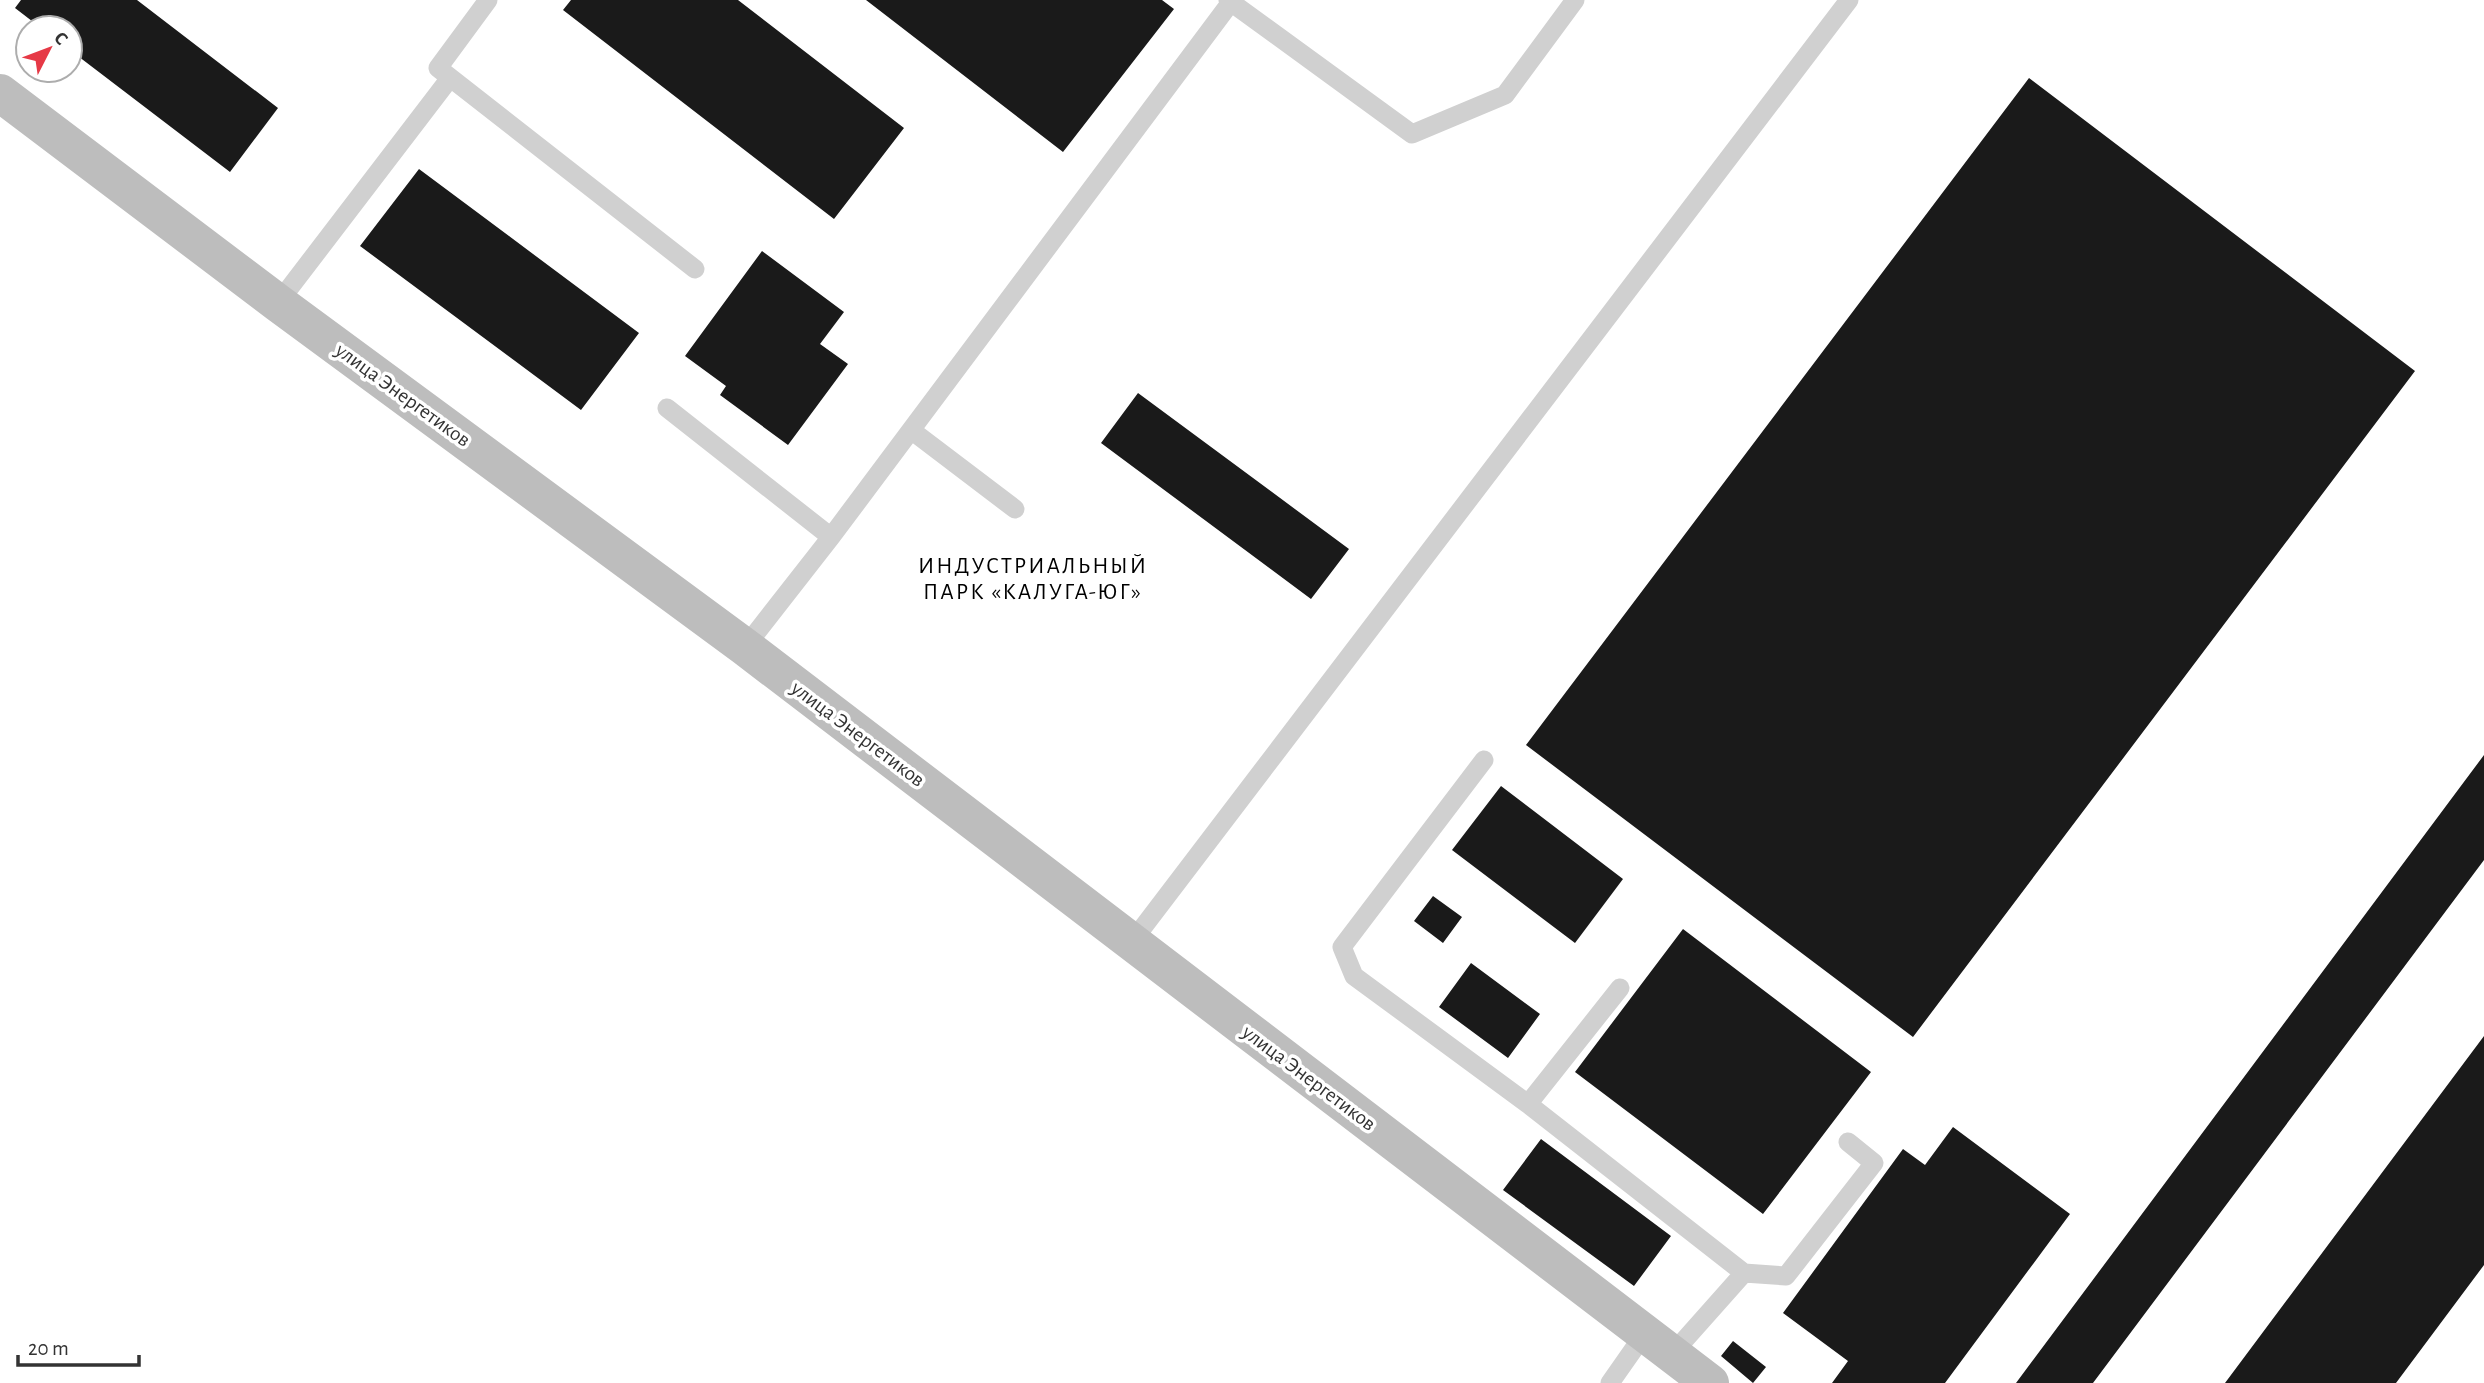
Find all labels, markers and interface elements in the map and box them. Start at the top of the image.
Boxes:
north arrow [14,14,84,84]
text: С [50,28,71,49]
street label: улица Энергетиков [331,339,474,451]
district label: ИНДУСТРИАЛЬНЫЙ ПАРК «КАЛУГА-ЮГ» [918,554,1148,604]
street label: улица Энергетиков [787,677,929,791]
street label: улица Энергетиков [1238,1021,1380,1135]
scale bar [18,1324,138,1368]
text: 20 m [28,1338,69,1359]

